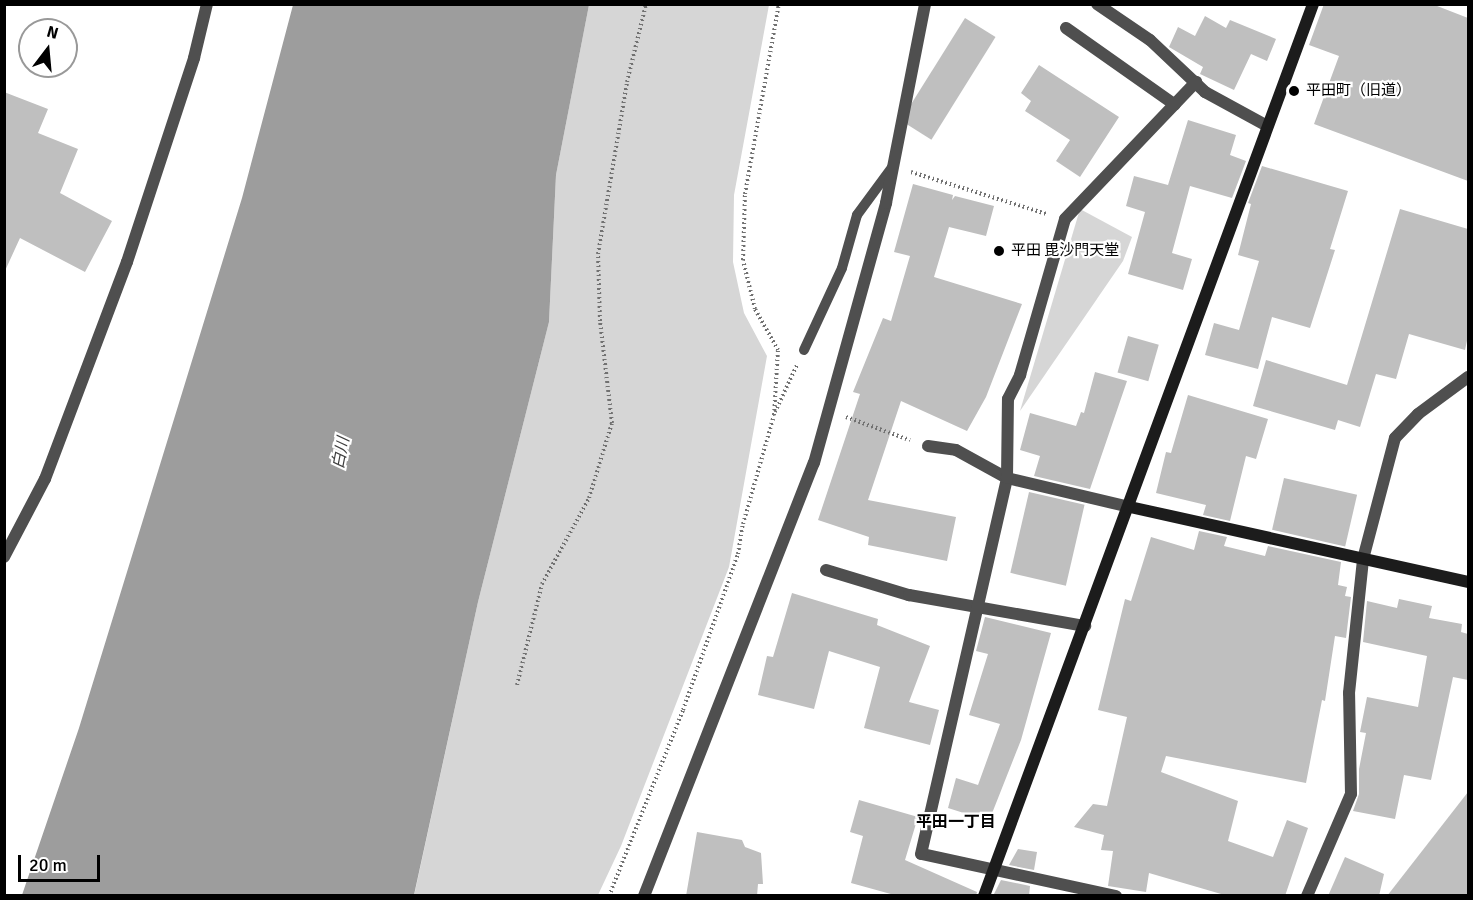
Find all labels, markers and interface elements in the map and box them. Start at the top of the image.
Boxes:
north arrow [18,18,78,78]
text: N [44,21,61,44]
place label: 平田町（旧道） [1306,82,1411,100]
marker: 平田町（旧道） [1287,84,1301,98]
place label: 平田 毘沙門天堂 [1011,242,1119,260]
marker: 平田 毘沙門天堂 [992,244,1006,258]
water label: 白川 [329,435,353,471]
district label: 平田一丁目 [916,812,996,832]
scale bar [21,843,104,881]
text: 20 m [29,854,67,876]

